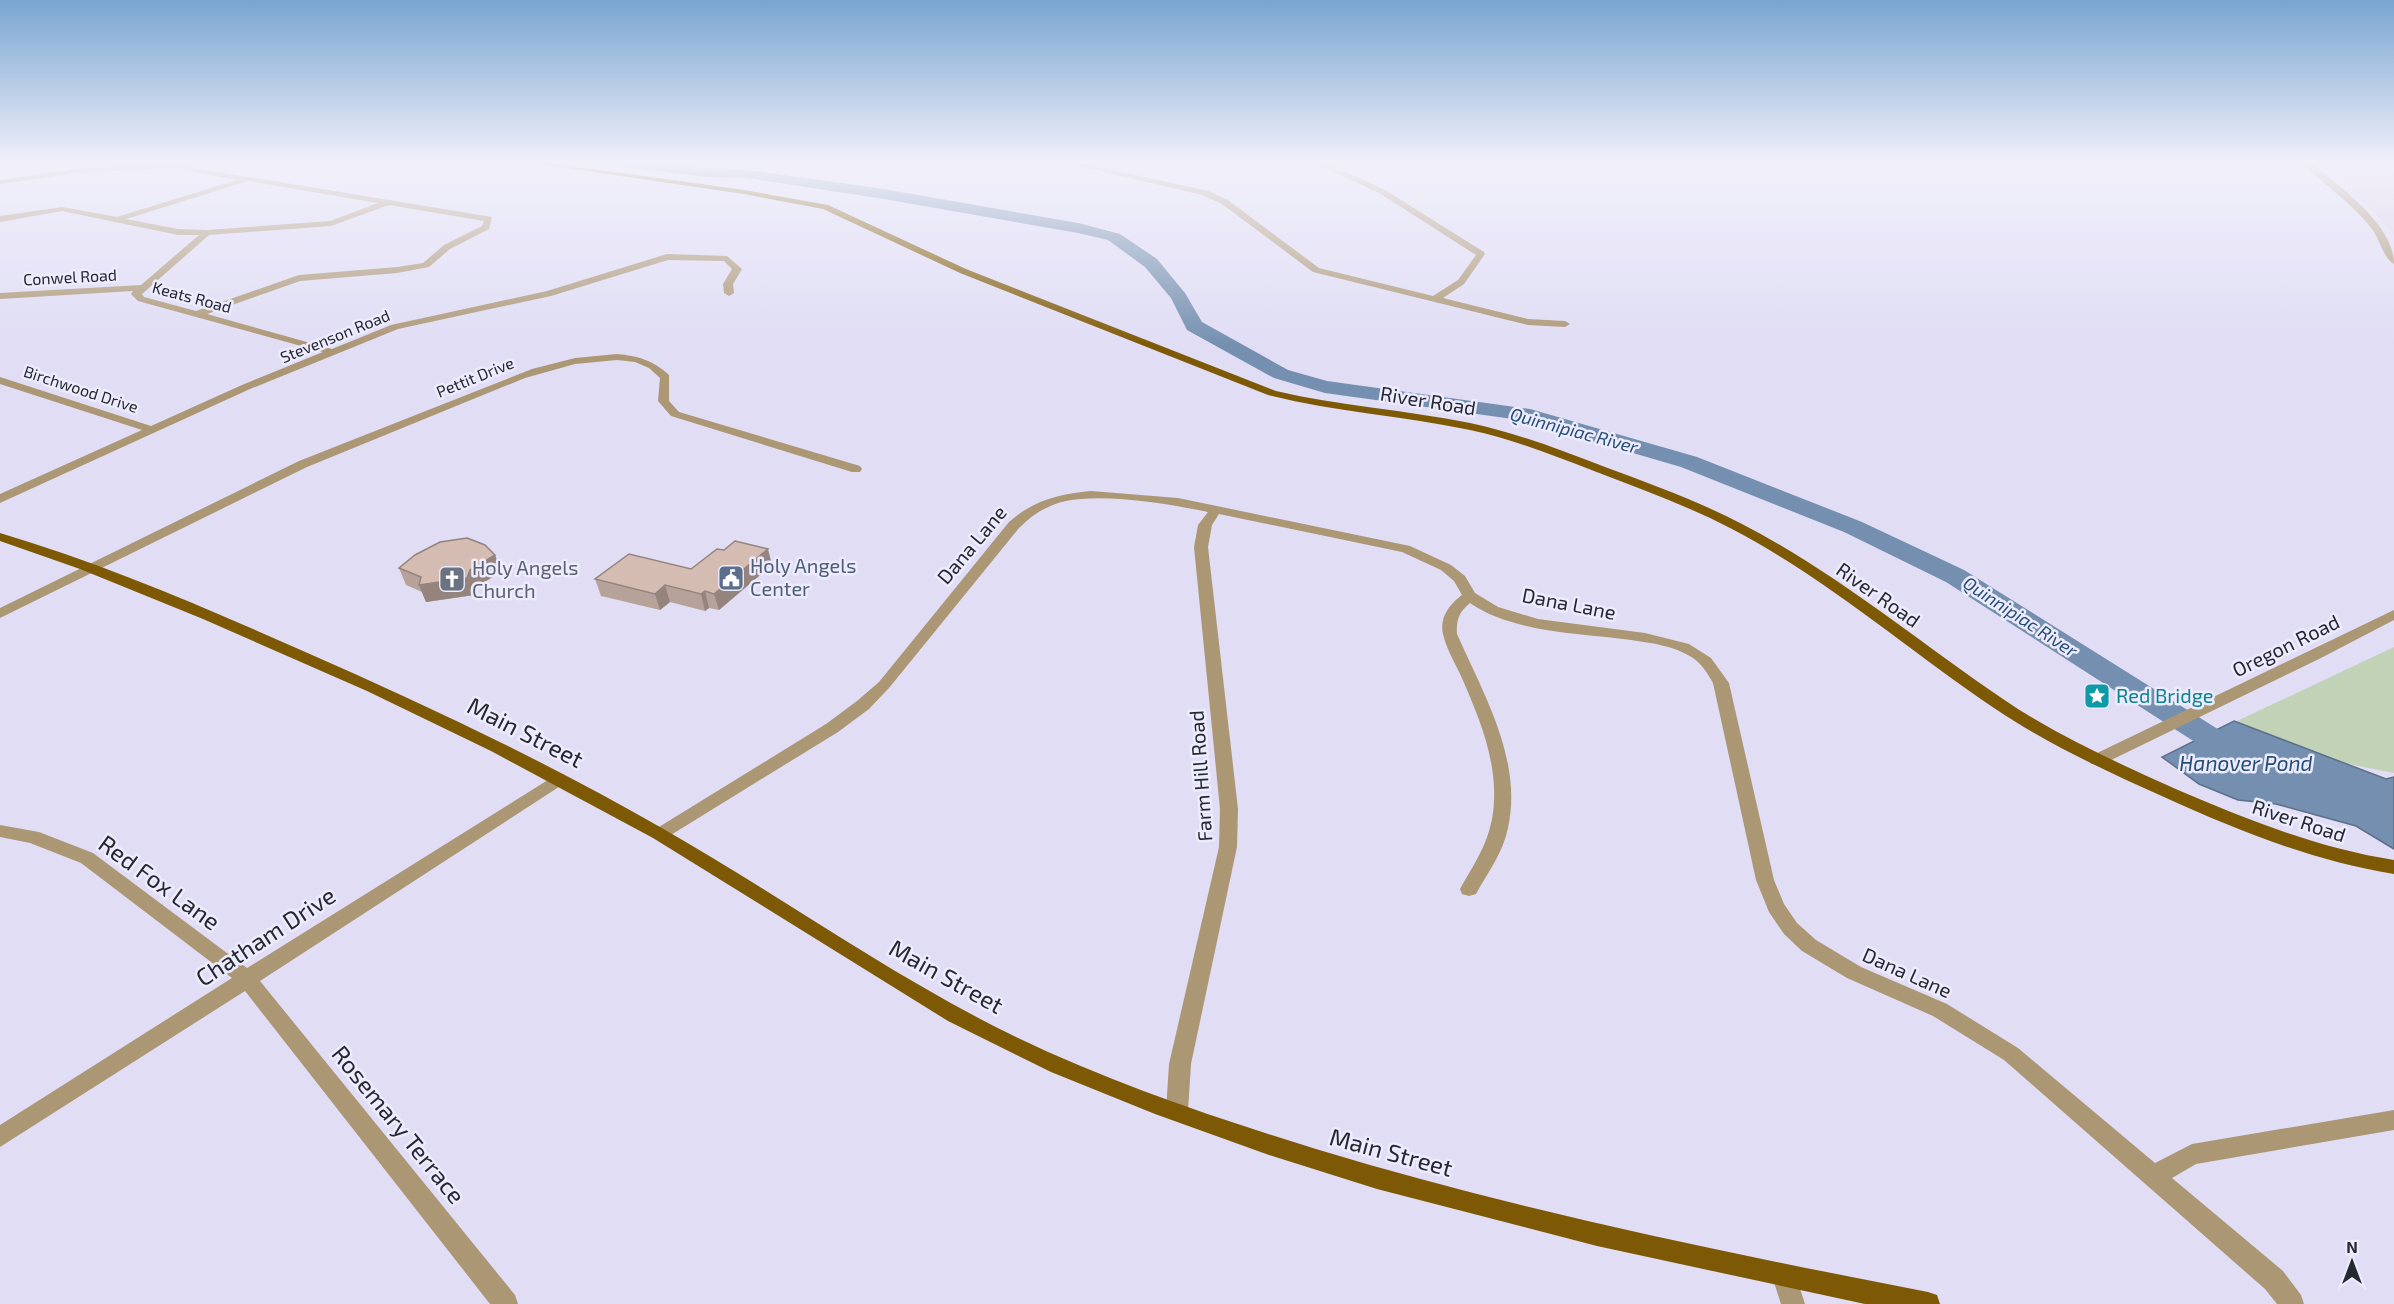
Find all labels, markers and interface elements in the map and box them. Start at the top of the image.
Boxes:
street label: Conwel Road [23,265,117,288]
street label: Keats Road [150,277,234,316]
street label: Stevenson Road [277,305,392,366]
street label: Pettit Drive [433,352,516,401]
street label: Birchwood Drive [22,361,141,416]
street label: River Road [1379,381,1478,419]
water label: Quinnipiac River [1508,402,1641,458]
street label: Dana Lane [932,500,1011,588]
place label: Holy Angels Center [750,553,856,600]
place label: Holy Angels Church [472,555,578,602]
street label: River Road [1832,557,1925,632]
public building icon: Holy Angels Center [716,563,746,593]
church icon: Holy Angels Church [437,564,467,594]
water label: Quinnipiac River [1959,571,2082,662]
street label: Dana Lane [1520,582,1618,624]
street label: Oregon Road [2228,609,2343,681]
place icon: Red Bridge [2082,681,2112,711]
place label: Red Bridge [2116,683,2214,707]
street label: Main Street [463,690,588,773]
street label: Farm Hill Road [1183,710,1217,843]
water label: Hanover Pond [2179,750,2313,775]
street label: River Road [2250,794,2349,846]
street label: Red Fox Lane [94,828,226,936]
street label: Chatham Drive [190,880,340,992]
street label: Main Street [885,932,1009,1019]
street label: Dana Lane [1859,942,1956,1002]
street label: Rosemary Terrace [326,1039,472,1209]
street label: Main Street [1327,1121,1456,1182]
north arrow [2322,1232,2382,1292]
text: N [2346,1237,2358,1256]

